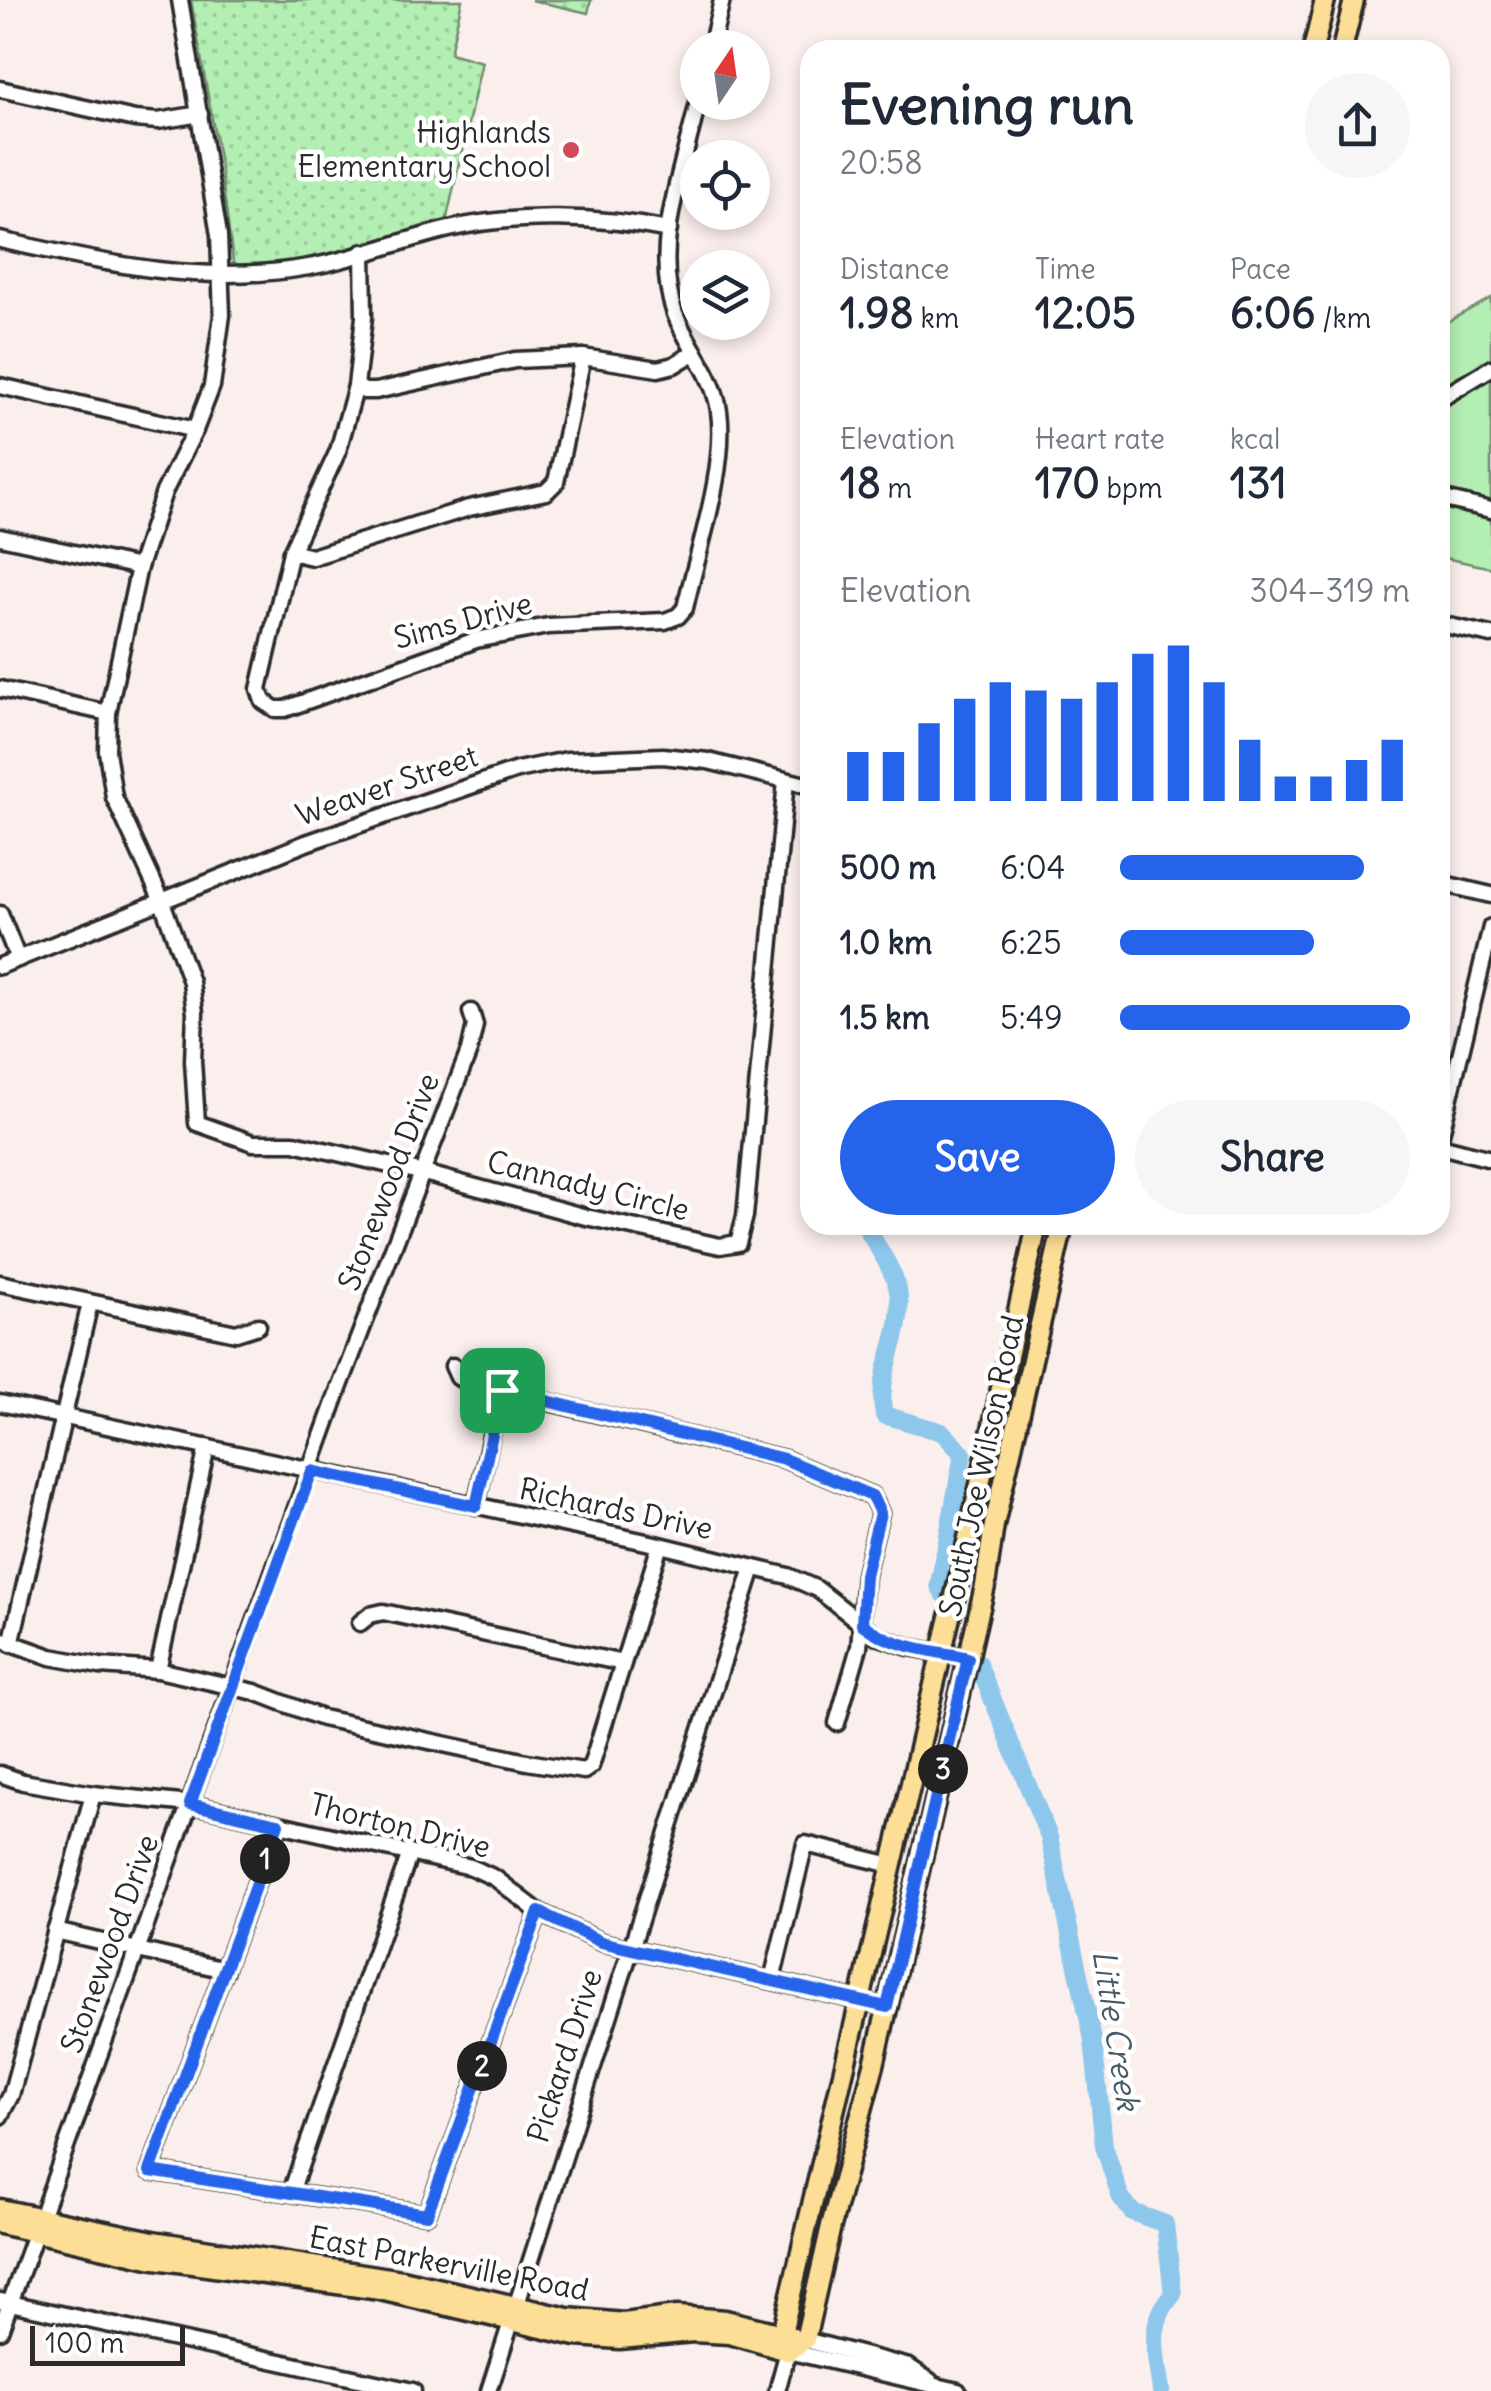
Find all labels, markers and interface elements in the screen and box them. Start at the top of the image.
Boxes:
north arrow [680,30,770,120]
map controls [680,30,770,340]
text: Evening run [840,70,1134,139]
button: share [1305,73,1410,178]
place label: Highlands Elementary School [298,113,551,185]
marker: Highlands Elementary School [560,139,582,161]
button: locate [680,140,770,230]
text: 20:58 [840,142,923,183]
button: layers [680,250,770,340]
text: Distance [840,251,949,287]
text: Time [1035,251,1096,287]
text: Pace [1230,251,1291,287]
text: 1.98 [840,287,914,339]
text: 12:05 [1035,287,1136,339]
text: 6:06 [1230,287,1316,339]
text: km [914,300,959,336]
text: /km [1316,300,1371,336]
text: Elevation [840,421,955,457]
text: Heart rate [1035,421,1165,457]
text: kcal [1230,421,1280,457]
text: 18 [840,457,881,509]
text: 170 [1035,457,1100,509]
text: 131 [1230,457,1287,509]
text: m [881,470,912,506]
text: bpm [1100,470,1163,506]
text: Elevation [840,570,971,611]
text: 304–319 m [1249,570,1410,611]
street label: Sims Drive [390,583,536,657]
street label: Weaver Street [291,736,483,834]
text: 500 m [840,847,936,888]
text: 6:04 [1000,847,1065,888]
text: 1.0 km [840,922,932,963]
text: 6:25 [1000,922,1062,963]
text: 1.5 km [840,997,930,1038]
text: 5:49 [1000,997,1063,1038]
street label: Stonewood Drive [329,1068,447,1296]
button: Save [840,1100,1115,1215]
button: Share [1135,1100,1410,1215]
street label: Cannady Circle [483,1142,693,1228]
street label: South Joe Wilson Road [931,1312,1032,1620]
pin [460,1348,545,1433]
icon: arrive [475,1363,530,1418]
street label: Richards Drive [516,1469,716,1547]
pin: 3 [918,1744,968,1794]
text: 3 [935,1751,951,1787]
street label: Thorton Drive [306,1784,494,1866]
street label: Stonewood Drive [52,1829,166,2058]
pin: 1 [240,1834,290,1884]
text: 1 [259,1841,271,1877]
water label: Little Creek [1084,1947,1150,2116]
street label: Pickard Drive [518,1964,610,2147]
pin: 2 [457,2041,507,2091]
text: 2 [474,2048,490,2084]
street label: East Parkerville Road [306,2217,592,2309]
scale bar [30,2321,185,2366]
text: 100 m [45,2325,124,2361]

